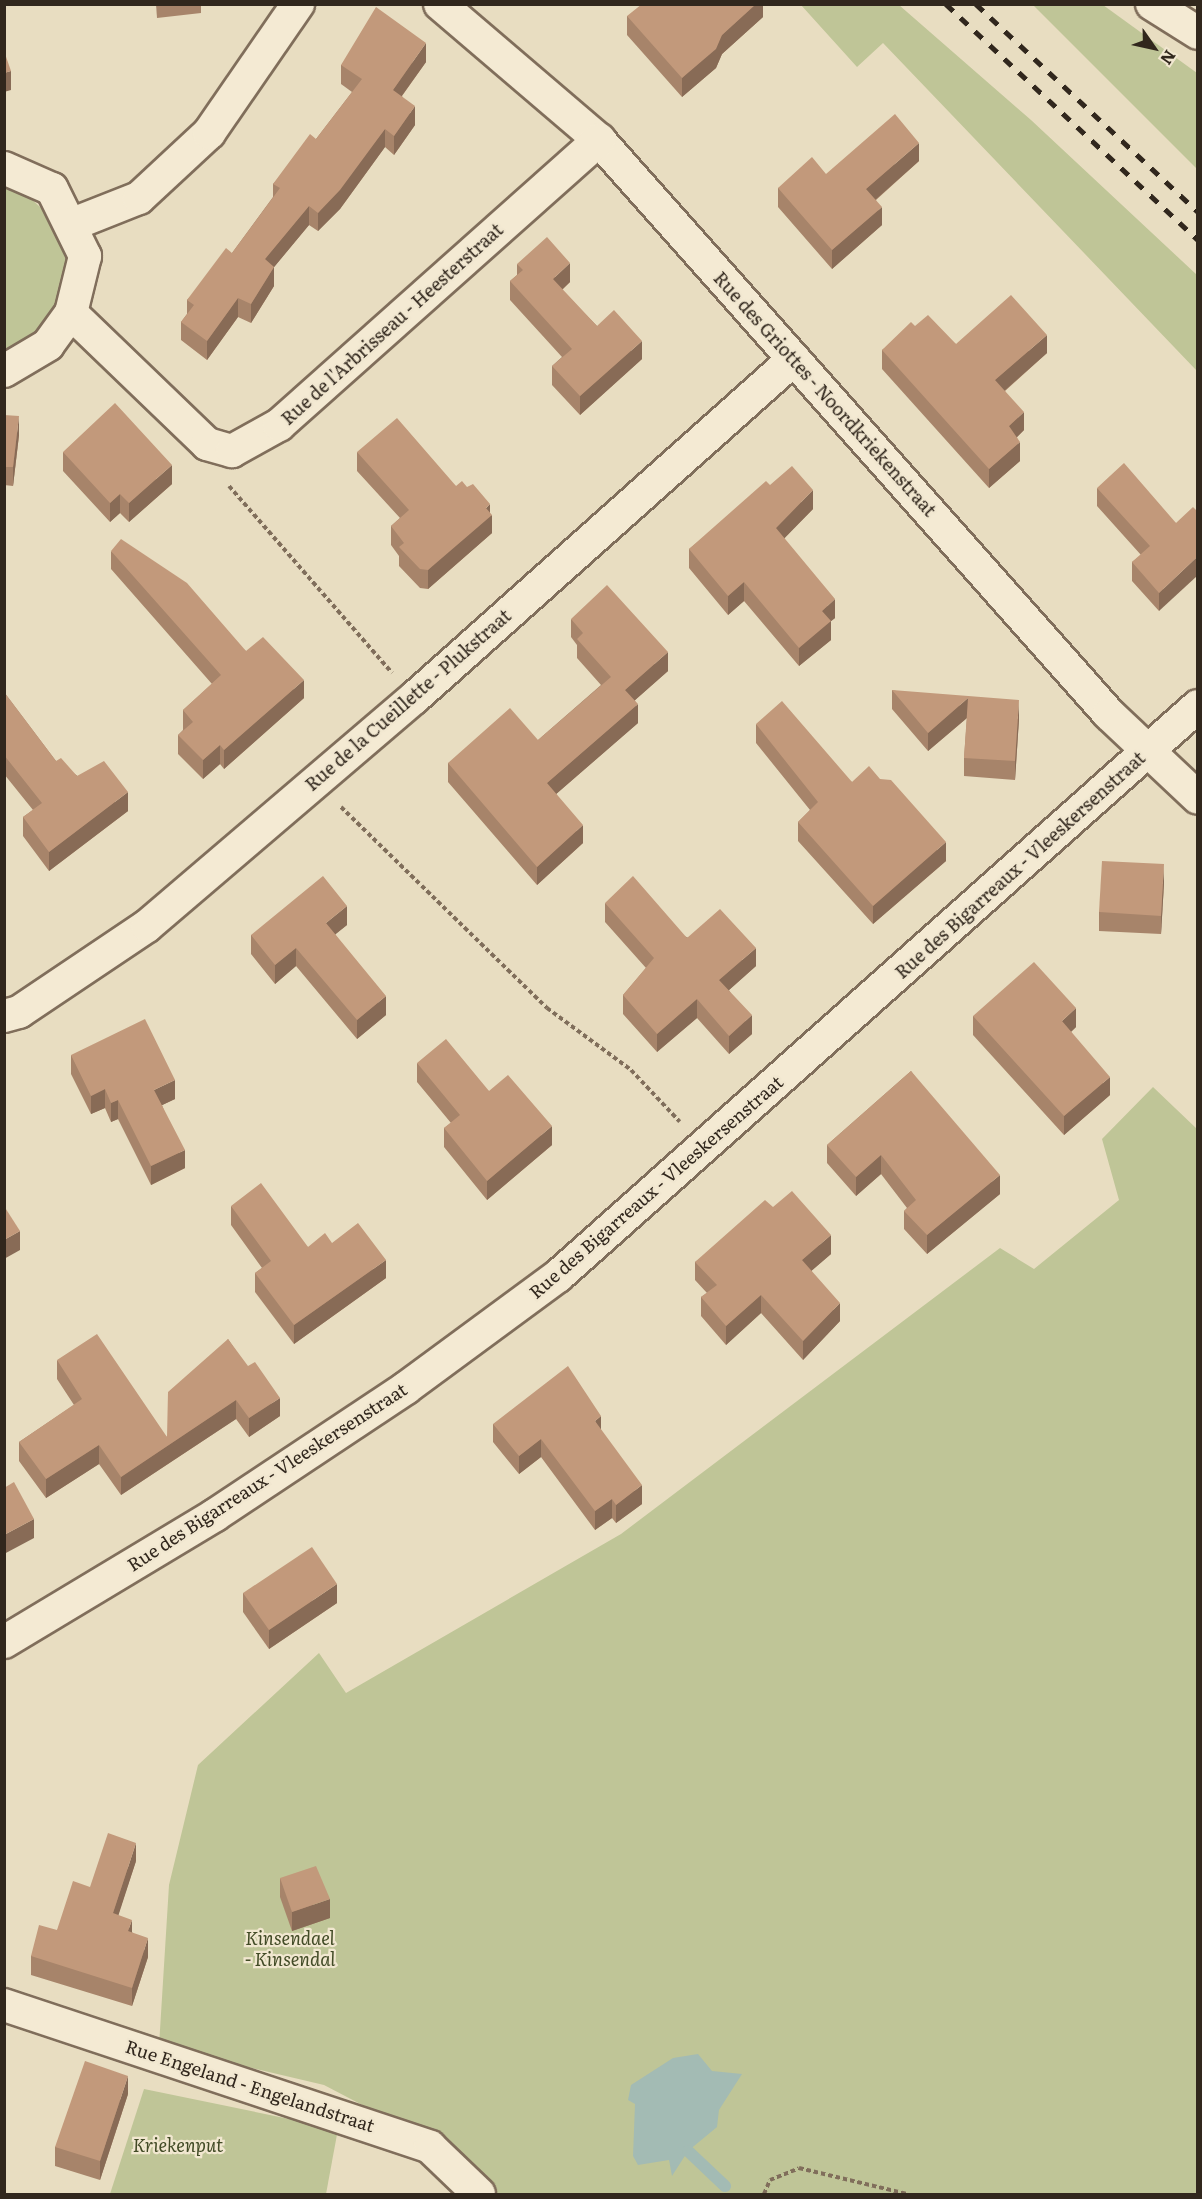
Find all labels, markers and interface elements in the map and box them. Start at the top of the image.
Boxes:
north arrow [1124,18,1184,78]
text: N [1155,46,1183,70]
street label: Rue de l'Arbrisseau - Heesterstraat [277,219,507,429]
street label: Rue des Griottes - Noordkriekenstraat [709,267,941,521]
street label: Rue de la Cueillette - Plukstraat [301,605,515,795]
street label: Rue des Bigarreaux - Vleeskersenstraat [891,747,1149,983]
street label: Rue des Bigarreaux - Vleeskersenstraat [525,1071,787,1303]
street label: Rue des Bigarreaux - Vleeskersenstraat [123,1378,411,1576]
park label: Kinsendael - Kinsendal [245,1928,335,1970]
street label: Rue Engeland - Engelandstraat [123,2035,377,2137]
park label: Kriekenput [133,2134,223,2156]

